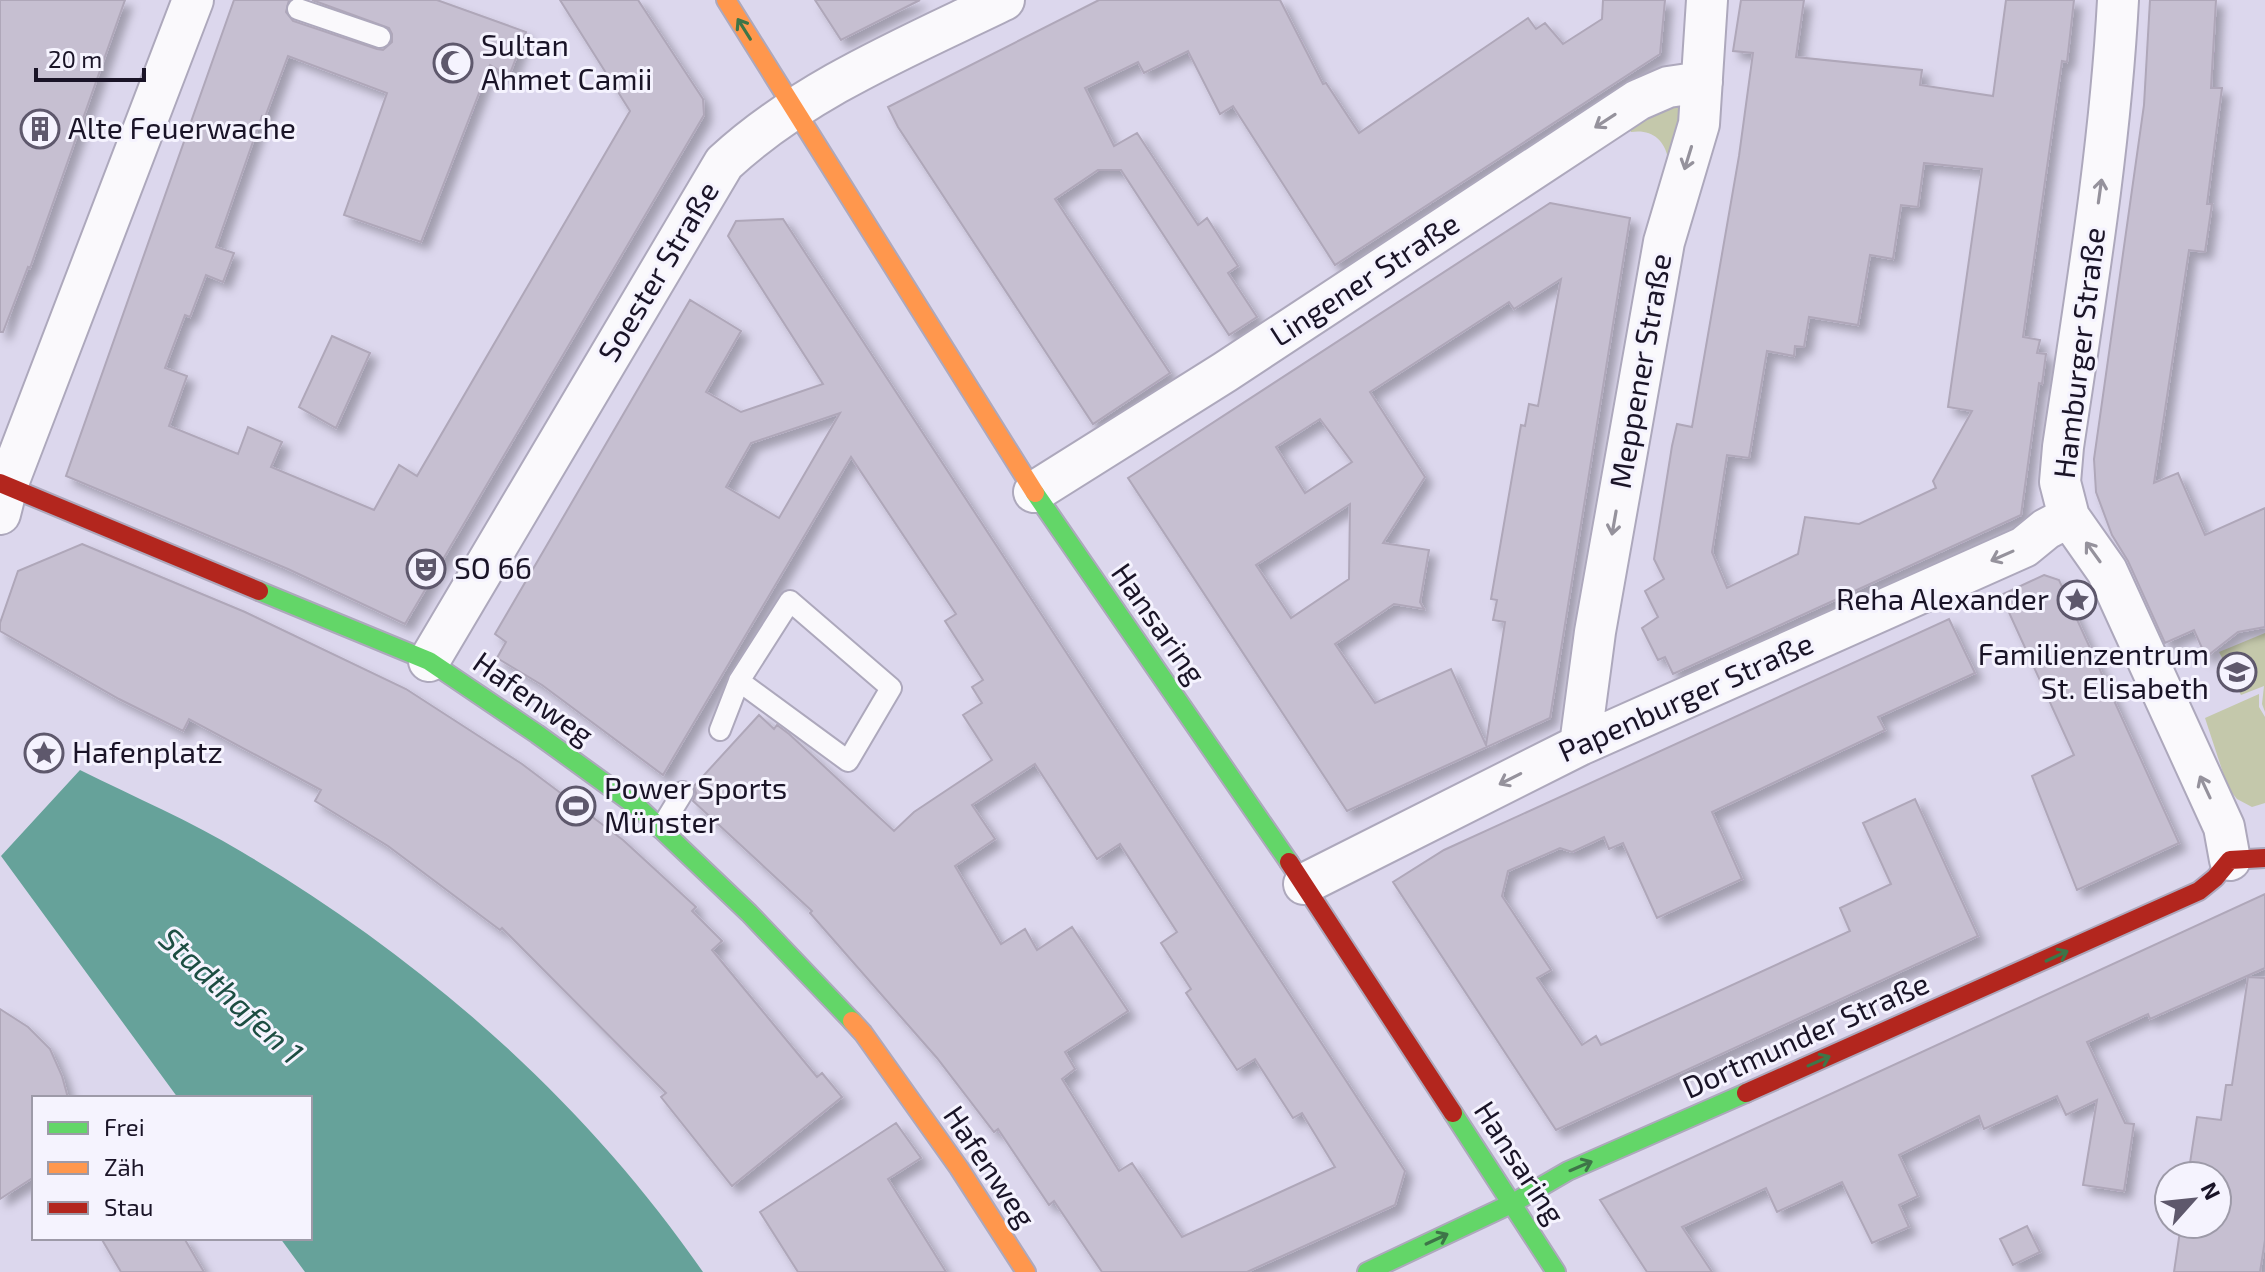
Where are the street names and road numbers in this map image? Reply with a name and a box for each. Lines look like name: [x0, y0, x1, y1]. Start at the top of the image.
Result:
street label: Soester Straße: [589, 174, 725, 368]
street label: Lingener Straße: [1263, 204, 1465, 353]
street label: Hamburger Straße: [2045, 225, 2111, 480]
street label: Meppener Straße: [1601, 250, 1677, 491]
street label: Hansaring: [1105, 555, 1214, 690]
street label: Papenburger Straße: [1552, 624, 1818, 769]
street label: Hafenweg: [467, 643, 601, 752]
street label: Dortmunder Straße: [1677, 964, 1934, 1105]
street label: Hansaring: [1468, 1094, 1574, 1230]
street label: Hafenweg: [937, 1098, 1044, 1234]

